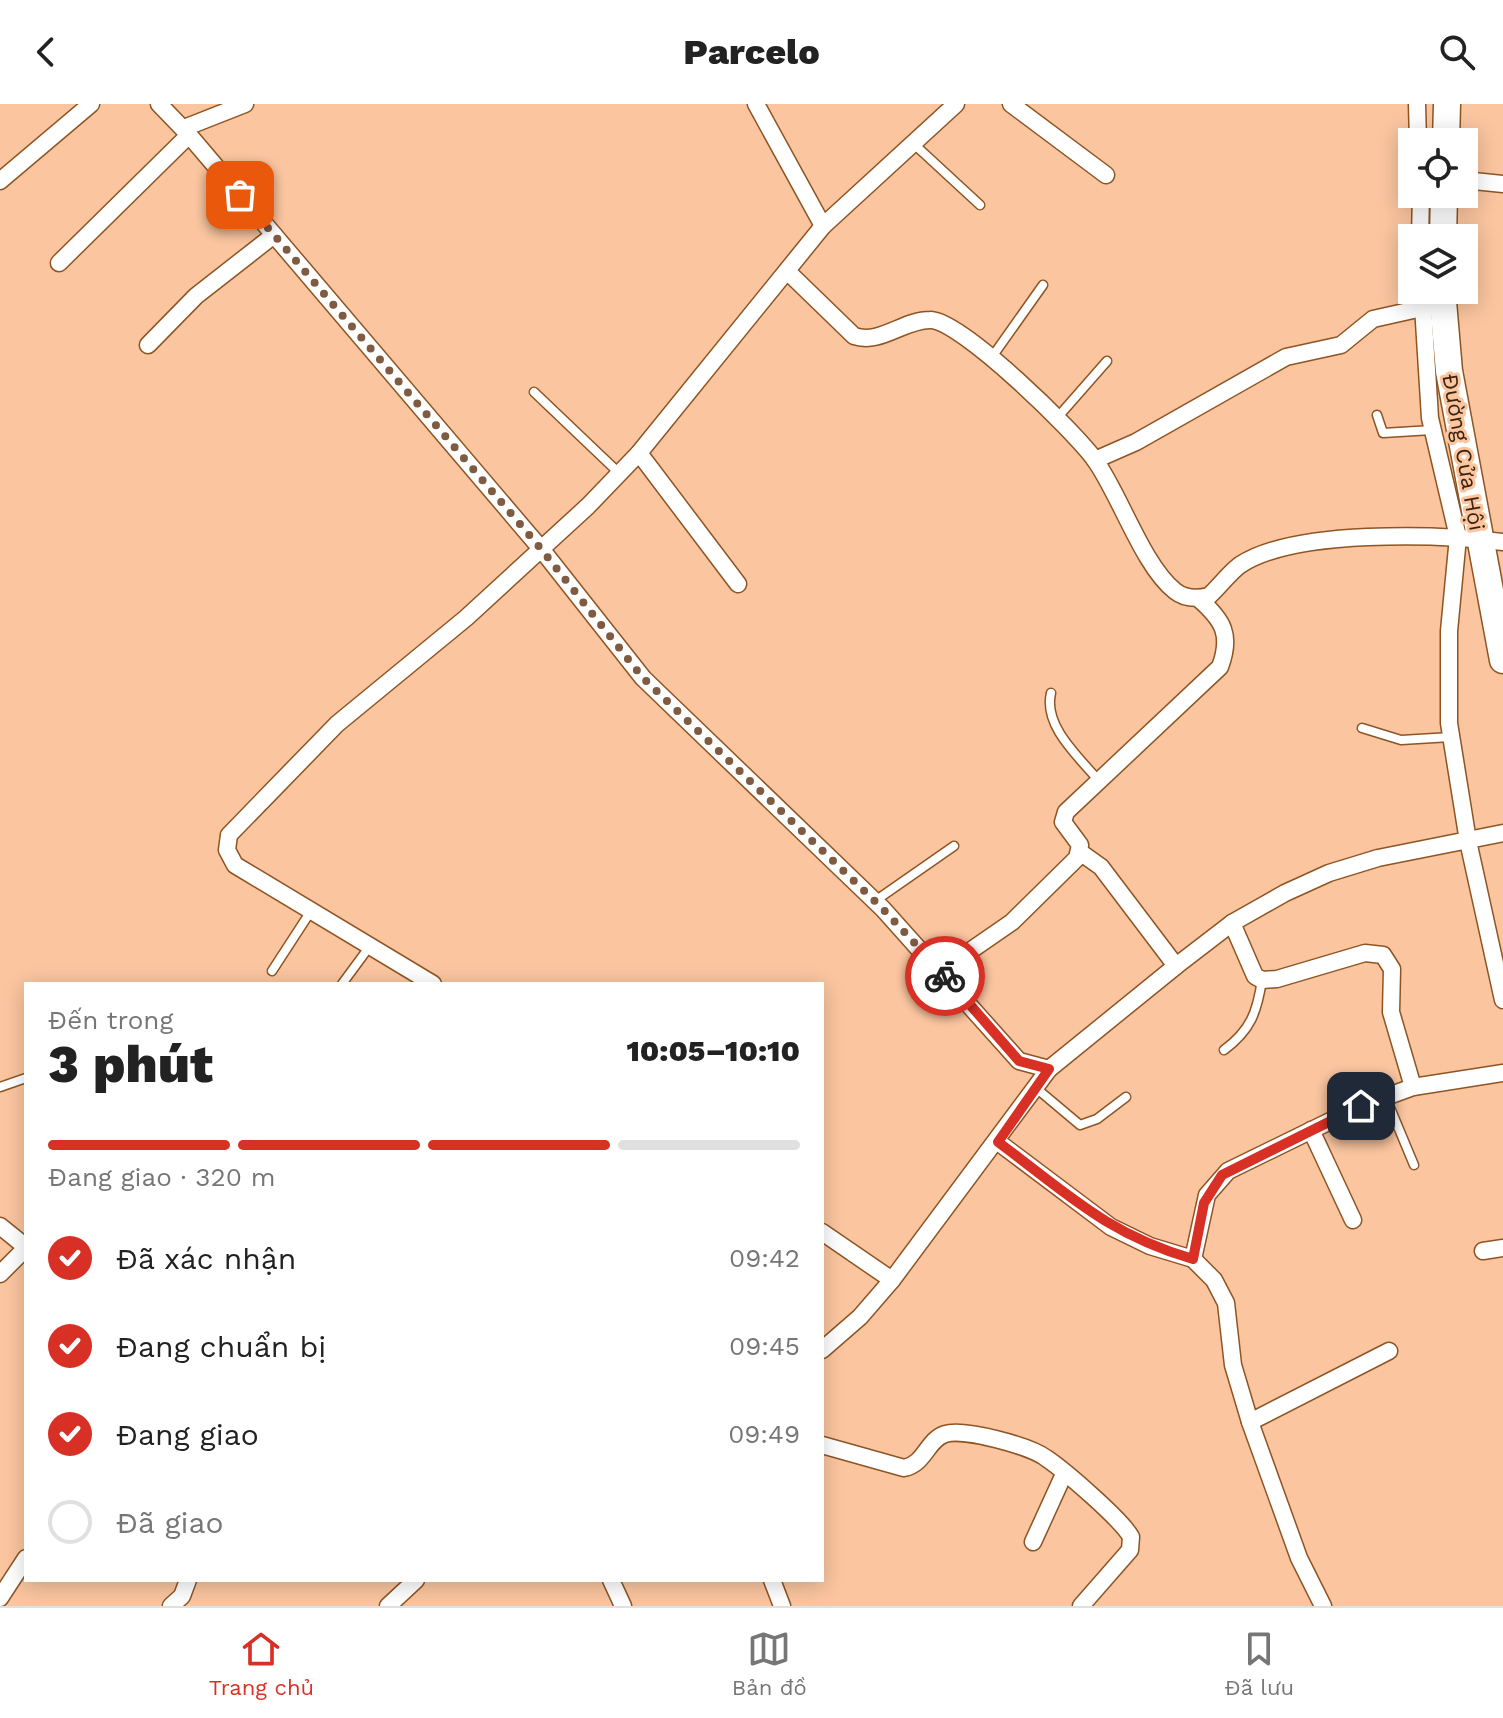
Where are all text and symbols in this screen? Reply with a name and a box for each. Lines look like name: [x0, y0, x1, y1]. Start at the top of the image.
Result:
icon: back: [24, 30, 68, 74]
icon: search: [1435, 30, 1479, 74]
text: Parcelo: [683, 31, 820, 73]
map controls: [1398, 128, 1478, 304]
button: locate: [1398, 128, 1478, 208]
pin: [206, 161, 274, 229]
icon: bag: [218, 173, 262, 217]
button: layers: [1398, 224, 1478, 304]
street label: Đường Cửa Hội: [1437, 372, 1490, 533]
courier: [905, 936, 985, 1016]
icon: bike: [923, 954, 967, 998]
text: Đến trong: [48, 1005, 173, 1035]
text: 10:05–10:10: [626, 1033, 800, 1068]
text: 3 phút: [48, 1034, 213, 1095]
pin: [1327, 1072, 1395, 1140]
icon: home: [1339, 1084, 1383, 1128]
text: Đang giao · 320 m: [48, 1162, 275, 1192]
icon: check: [48, 1236, 92, 1280]
text: Đã xác nhận: [116, 1241, 296, 1276]
text: 09:42: [729, 1243, 800, 1273]
icon: check: [48, 1324, 92, 1368]
text: Đang chuẩn bị: [116, 1329, 326, 1364]
text: 09:45: [729, 1331, 800, 1361]
icon: check: [48, 1412, 92, 1456]
text: Đang giao: [116, 1417, 259, 1452]
text: 09:49: [728, 1419, 800, 1449]
text: Đã giao: [116, 1505, 224, 1540]
tab: Trang chủ: [209, 1627, 314, 1700]
tab: Bản đồ: [732, 1627, 807, 1700]
tab: Đã lưu: [1225, 1627, 1294, 1700]

